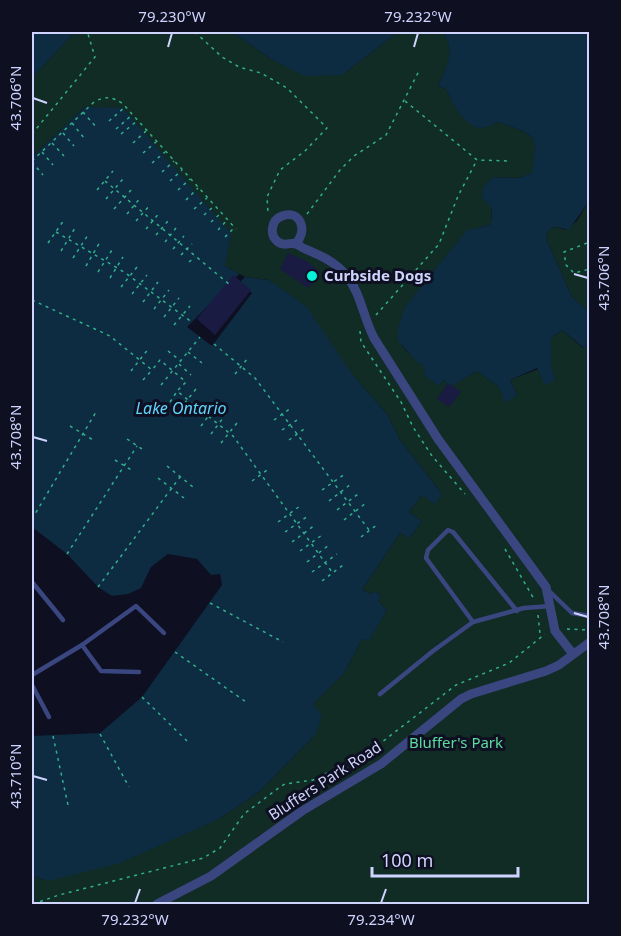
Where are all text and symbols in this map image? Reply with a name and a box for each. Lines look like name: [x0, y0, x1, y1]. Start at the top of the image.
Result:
text: 79.230°W: [138, 6, 206, 26]
text: 79.232°W: [384, 6, 452, 26]
text: 43.706°N: [5, 66, 25, 130]
text: 43.706°N: [593, 246, 613, 310]
place label: Curbside Dogs: [324, 265, 431, 285]
marker: Curbside Dogs: [305, 269, 319, 283]
water label: Lake Ontario: [135, 397, 227, 419]
text: 43.708°N: [5, 405, 25, 469]
text: 43.708°N: [593, 585, 613, 649]
park label: Bluffer's Park: [409, 732, 503, 752]
street label: Bluffers Park Road: [264, 736, 385, 824]
text: 43.710°N: [5, 744, 25, 808]
scale bar: [372, 840, 518, 878]
text: 100 m: [381, 848, 433, 872]
text: 79.232°W: [101, 909, 169, 929]
text: 79.234°W: [347, 909, 415, 929]

